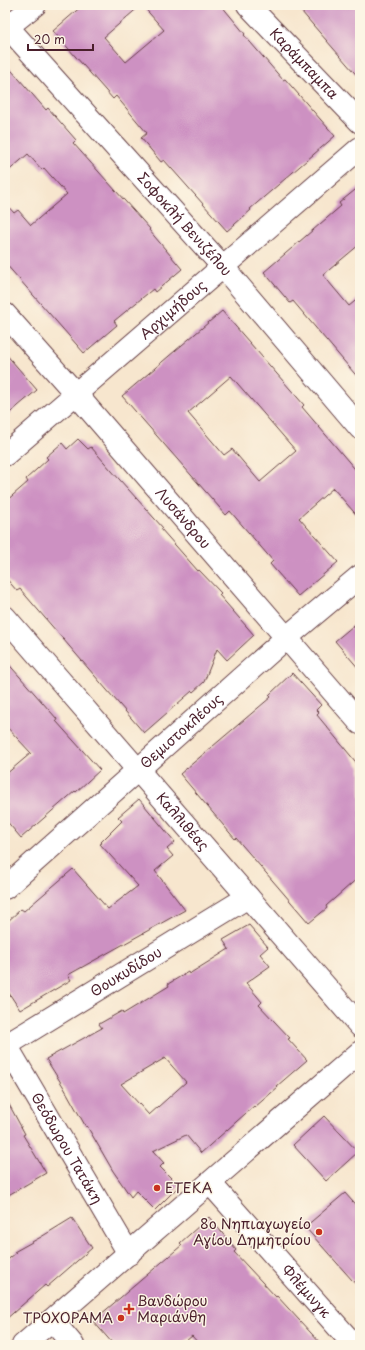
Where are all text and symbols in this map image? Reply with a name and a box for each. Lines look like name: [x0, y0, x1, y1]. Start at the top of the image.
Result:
street label: Καράμπαμπα: [265, 23, 344, 104]
scale bar: [28, 26, 93, 52]
text: 20 m: [34, 30, 65, 48]
street label: Σοφοκλή Βενιζέλου: [133, 167, 237, 280]
street label: Αρχιμήδους: [135, 275, 210, 344]
street label: Λυσάνδρου: [151, 483, 216, 553]
street label: Θεμιστοκλέους: [135, 688, 227, 773]
street label: Καλλιθέας: [152, 788, 214, 855]
street label: Θουκυδίδου: [86, 941, 166, 1001]
street label: Θεόδωρου Τατάκη: [26, 1088, 108, 1207]
place label: ΕΤΕΚΑ: [165, 1177, 213, 1198]
marker: ΕΤΕΚΑ: [152, 1183, 162, 1193]
place label: 8ο Νηπιαγωγείο Αγίου Δημητρίου: [193, 1213, 311, 1250]
marker: 8ο Νηπιαγωγείο Αγίου Δημητρίου: [314, 1227, 324, 1237]
street label: Φλέμινγκ: [277, 1260, 336, 1323]
place label: Βανδώρου Μαριάνθη: [137, 1290, 208, 1327]
marker: Βανδώρου Μαριάνθη: [124, 1304, 134, 1314]
place label: ΤΡΟΧΟΡΑΜΑ: [23, 1307, 113, 1328]
marker: ΤΡΟΧΟΡΑΜΑ: [116, 1313, 126, 1323]

